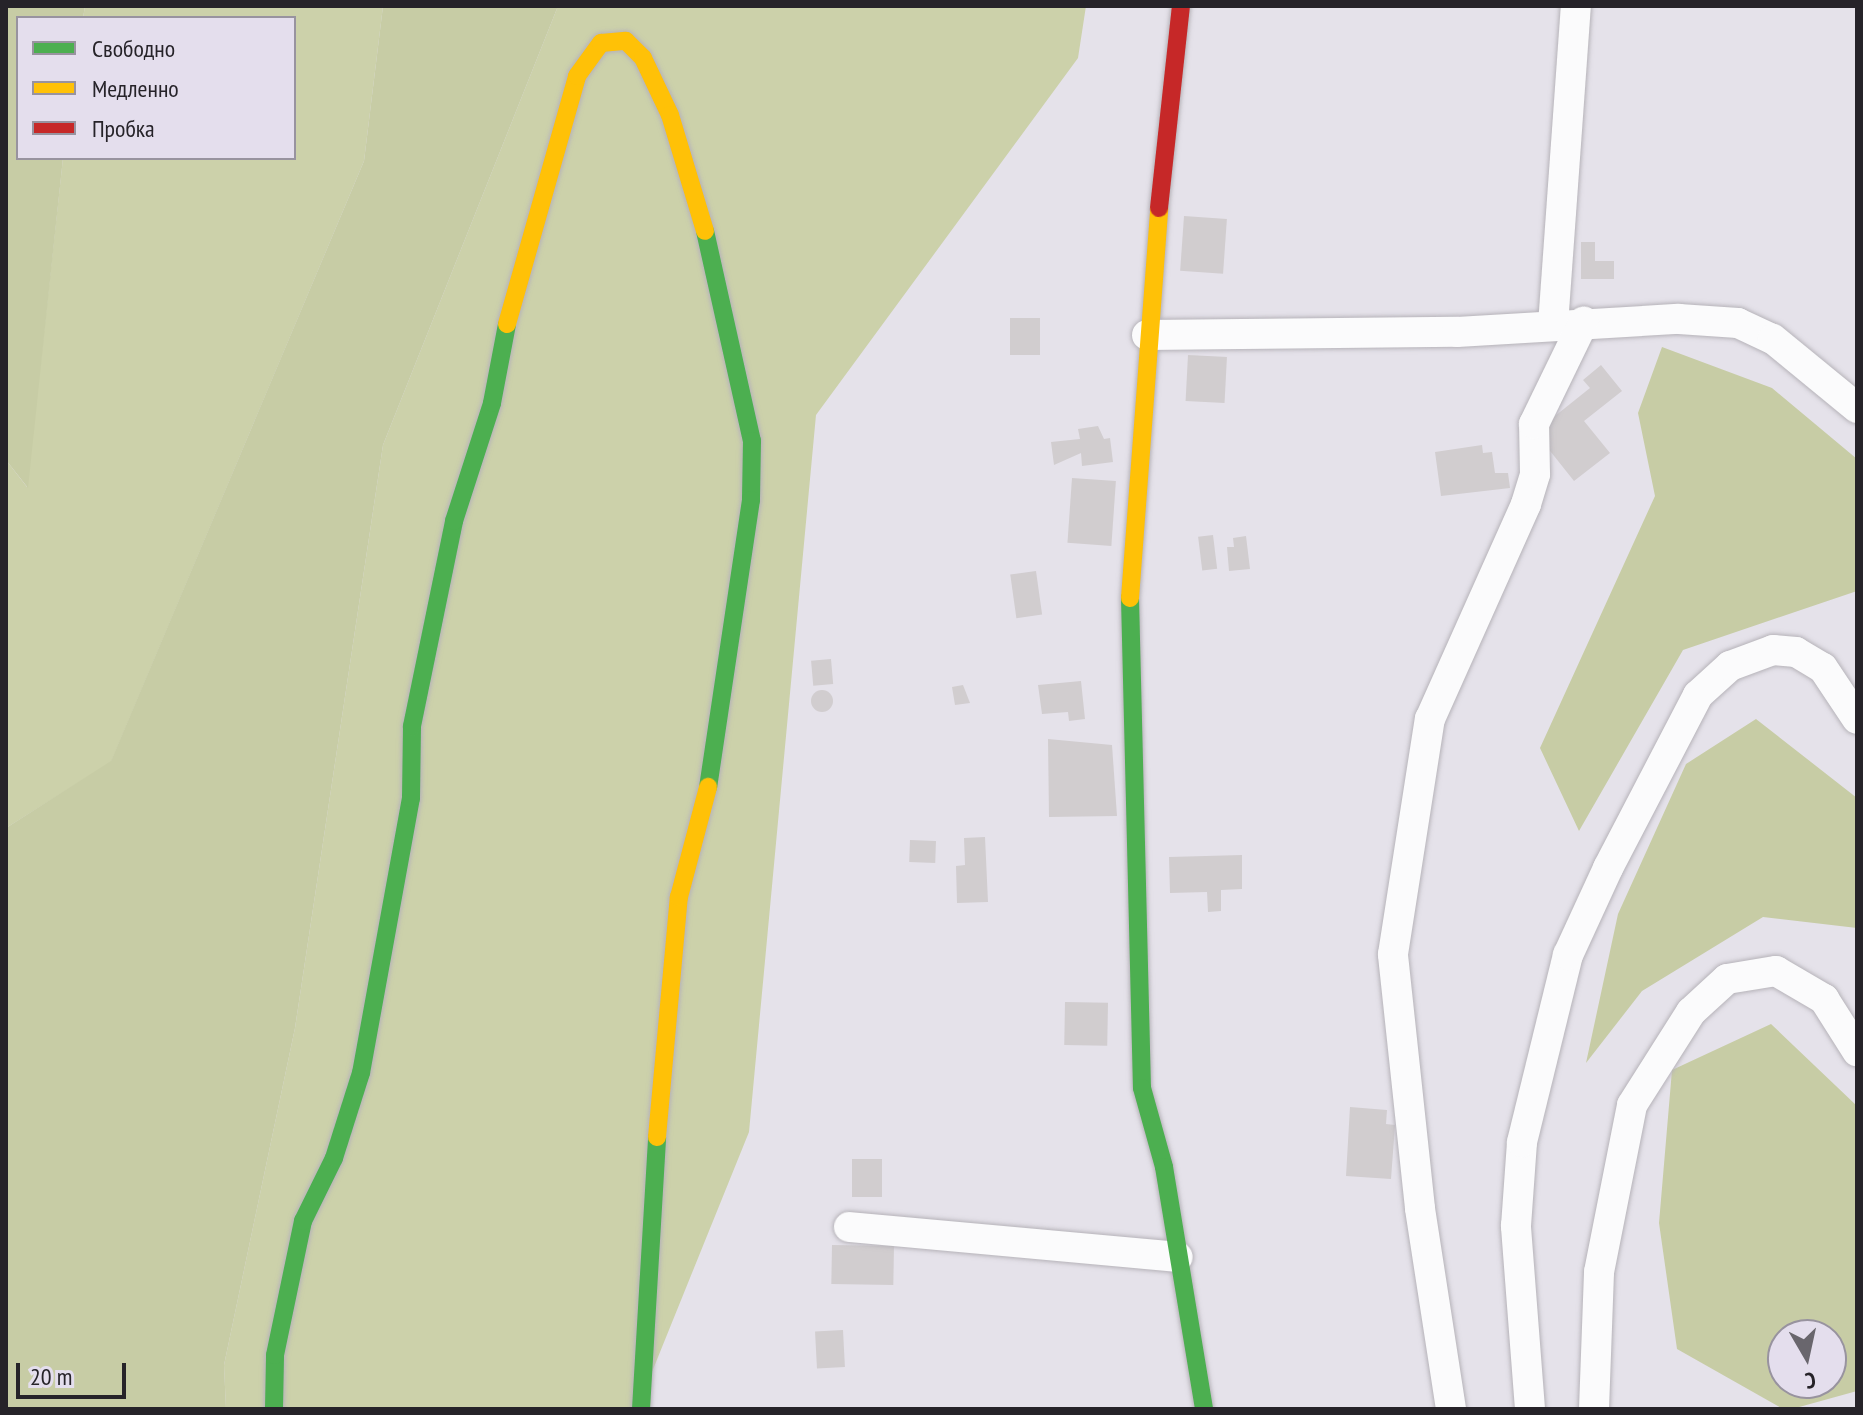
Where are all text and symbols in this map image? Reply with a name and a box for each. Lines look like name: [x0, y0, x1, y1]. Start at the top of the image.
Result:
legend: [16, 16, 296, 160]
text: Свободно: [92, 33, 175, 64]
text: Медленно: [92, 73, 179, 104]
text: Пробка: [92, 113, 155, 144]
north arrow: [1767, 1319, 1847, 1399]
scale bar: [20, 1347, 130, 1397]
text: 20 m: [30, 1361, 72, 1392]
text: С: [1803, 1366, 1818, 1395]

